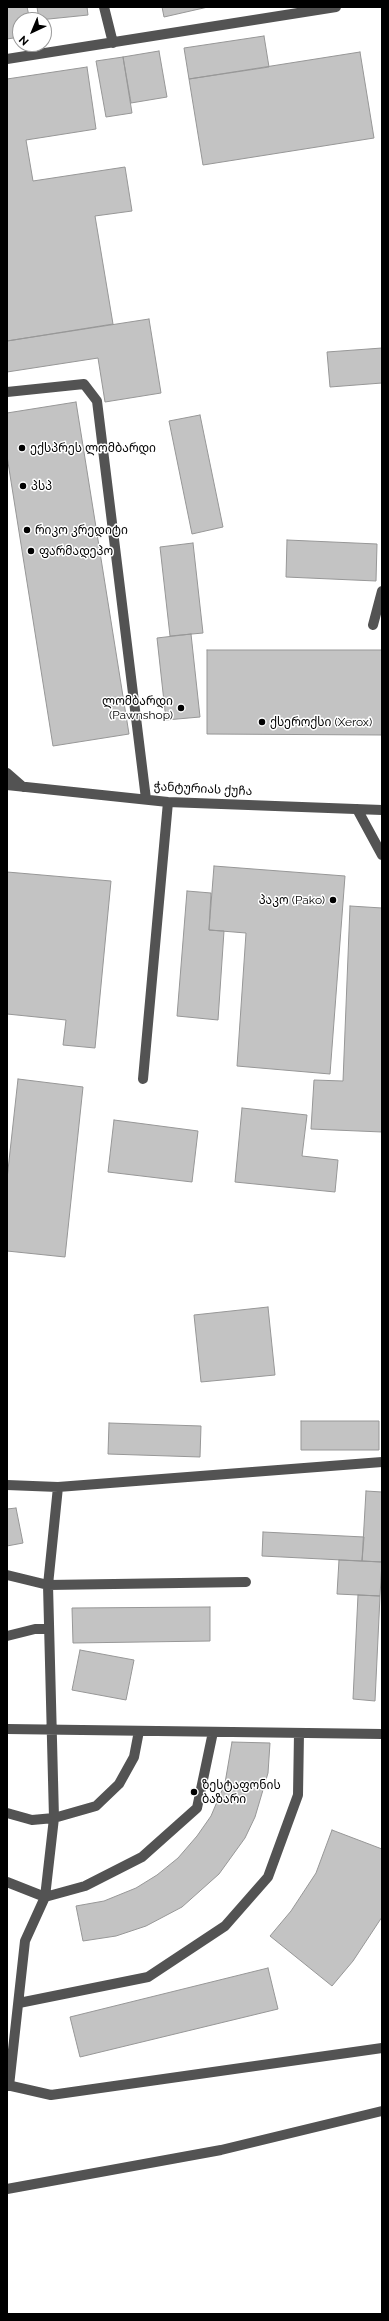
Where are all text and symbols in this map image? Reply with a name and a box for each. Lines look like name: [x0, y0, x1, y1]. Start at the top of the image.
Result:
north arrow: [12, 12, 52, 52]
text: N: [16, 33, 32, 48]
place label: ექსპრეს ლომბარდი: [30, 441, 156, 455]
marker: ექსპრეს ლომბარდი: [17, 443, 27, 453]
place label: პსპ: [31, 479, 52, 493]
marker: პსპ: [18, 481, 28, 491]
place label: რიკო კრედიტი: [35, 523, 128, 537]
marker: რიკო კრედიტი: [22, 525, 32, 535]
place label: ფარმადეპო: [39, 544, 113, 558]
marker: ფარმადეპო: [26, 546, 36, 556]
place label: ლომბარდი (Pawnshop): [102, 694, 173, 722]
marker: ლომბარდი (Pawnshop): [176, 703, 186, 713]
place label: ქსეროქსი (Xerox): [270, 715, 372, 729]
marker: ქსეროქსი (Xerox): [257, 717, 267, 727]
street label: ჭანტურიას ქუჩა: [153, 779, 253, 799]
place label: პაკო (Pako): [259, 893, 325, 907]
marker: პაკო (Pako): [328, 895, 338, 905]
place label: ზესტაფონის ბაზარი: [202, 1778, 281, 1806]
marker: ზესტაფონის ბაზარი: [189, 1787, 199, 1797]

